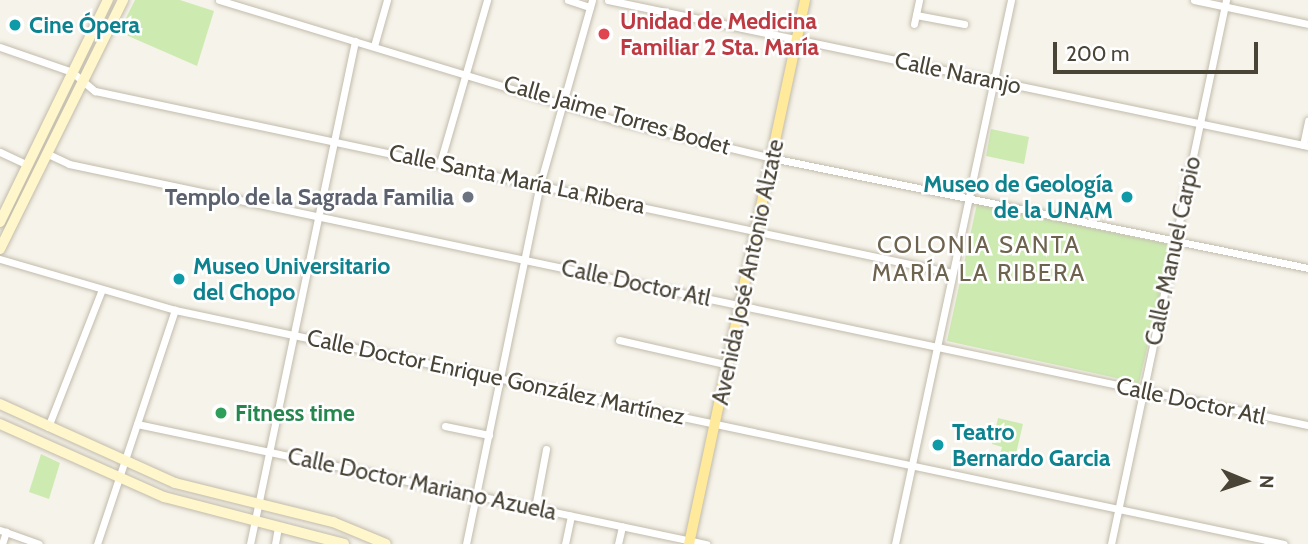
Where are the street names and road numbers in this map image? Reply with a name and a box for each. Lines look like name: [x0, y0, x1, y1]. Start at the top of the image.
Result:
street label: Calle Naranjo: [892, 46, 1024, 100]
street label: Calle Jaime Torres Bodet: [501, 69, 733, 161]
street label: Avenida José Antonio Alzate: [706, 137, 790, 407]
street label: Calle Santa María La Ribera: [387, 138, 647, 220]
street label: Calle Manuel Carpio: [1139, 154, 1207, 348]
street label: Calle Doctor Atl: [559, 254, 713, 312]
street label: Calle Doctor Enrique González Martínez: [305, 323, 687, 431]
street label: Calle Doctor Atl: [1114, 372, 1268, 430]
street label: Calle Doctor Mariano Azuela: [285, 442, 559, 526]

